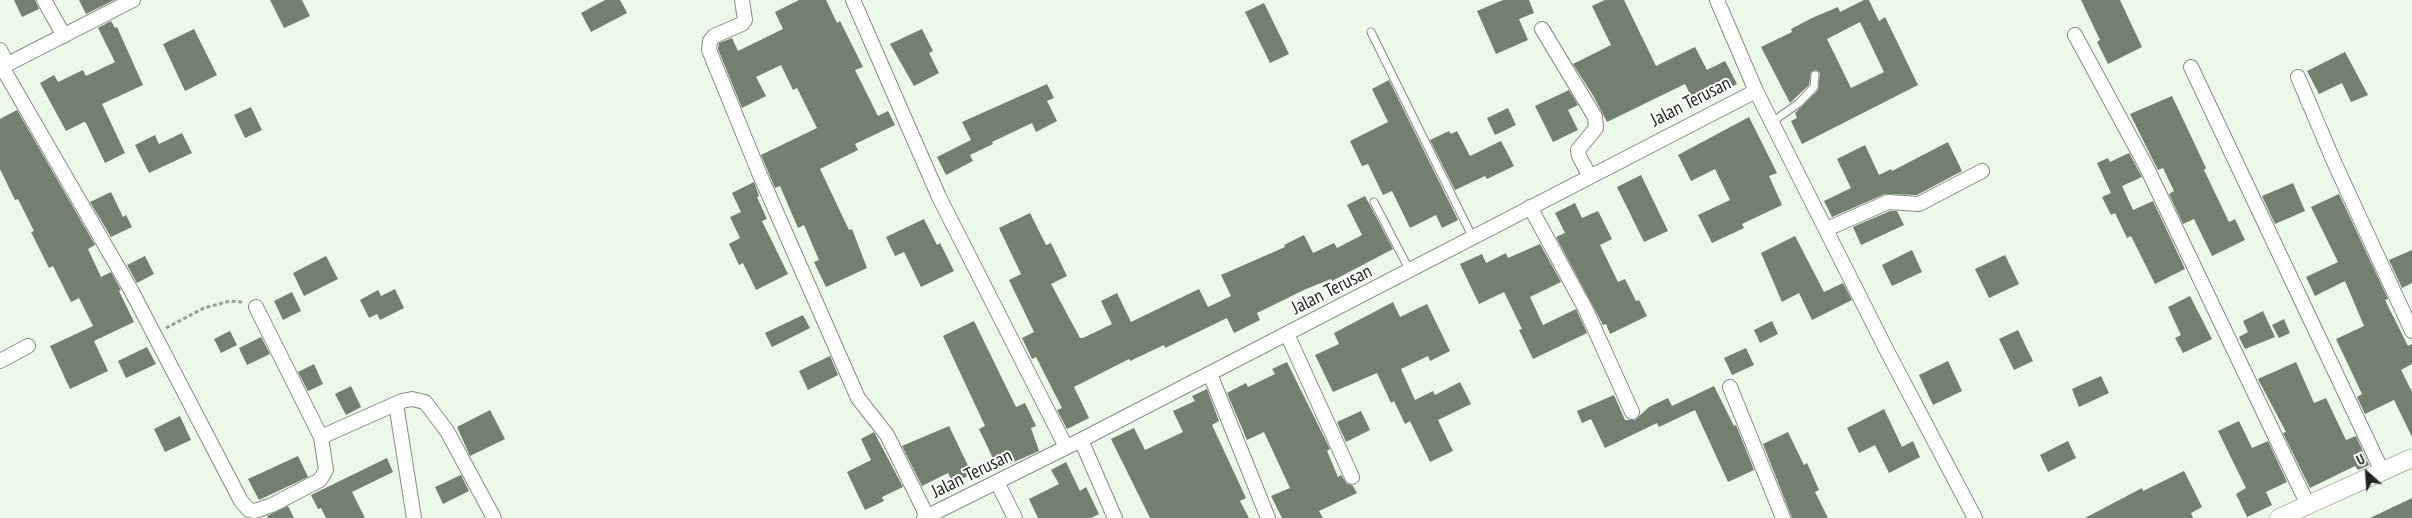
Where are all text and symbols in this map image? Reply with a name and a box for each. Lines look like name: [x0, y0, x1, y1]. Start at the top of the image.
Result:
street label: Jalan Terusan: [1647, 72, 1735, 132]
street label: Jalan Terusan: [1288, 260, 1376, 320]
street label: Jalan Terusan: [928, 445, 1016, 503]
north arrow: [2342, 448, 2392, 498]
text: U: [2353, 450, 2368, 469]

